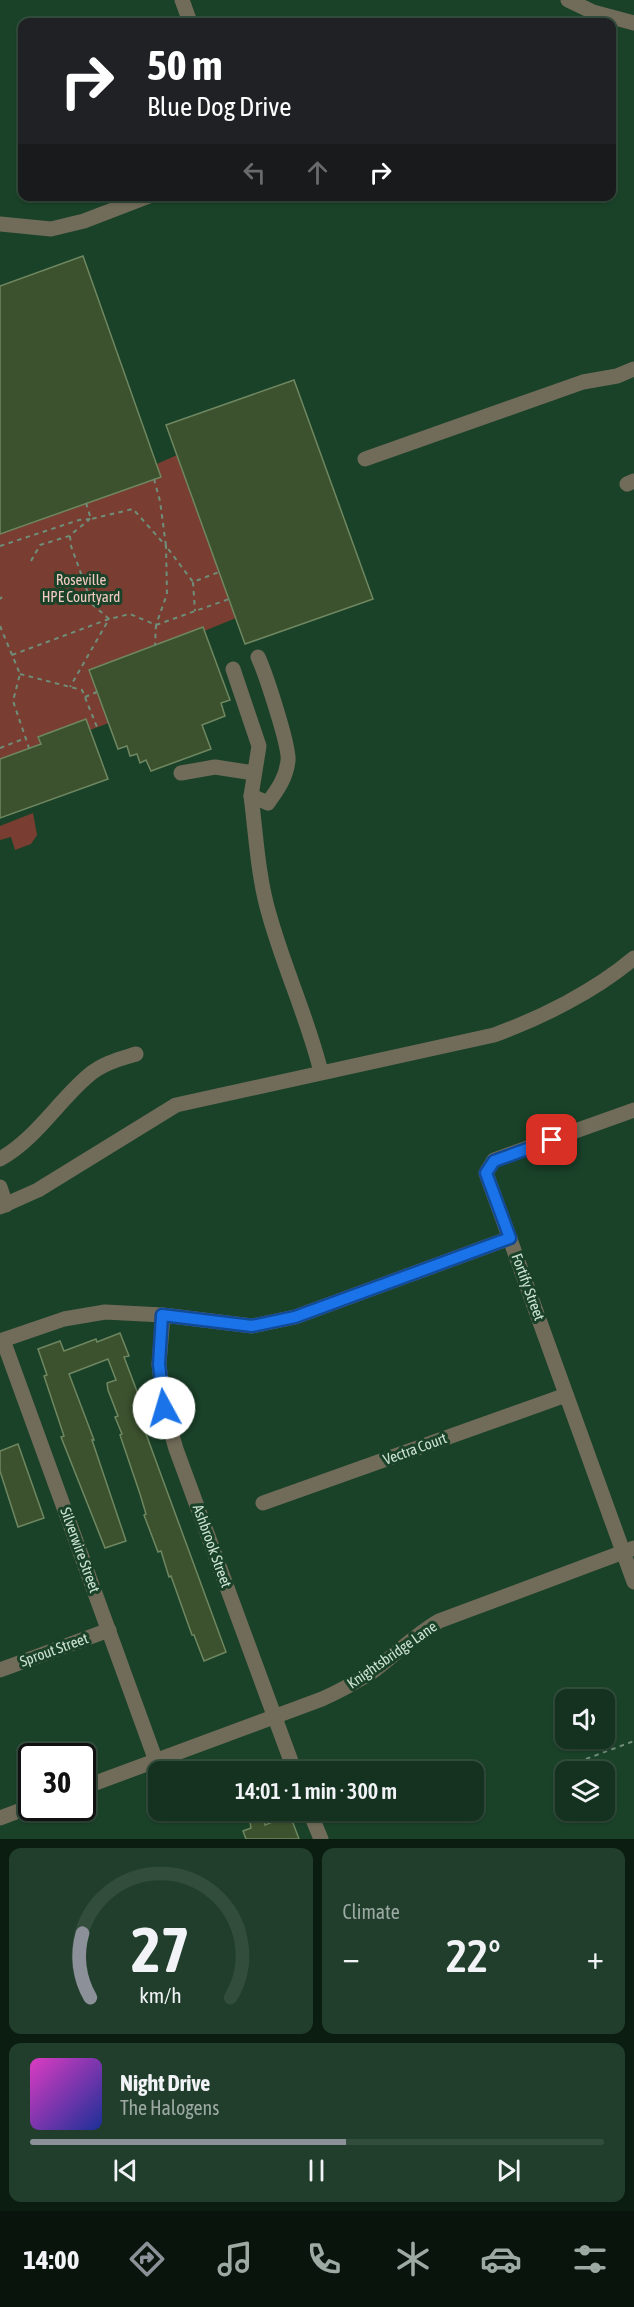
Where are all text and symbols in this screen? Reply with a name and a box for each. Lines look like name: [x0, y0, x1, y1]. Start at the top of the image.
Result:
text: 50 m: [147, 41, 222, 89]
icon: right: [48, 42, 126, 120]
text: Blue Dog Drive: [147, 91, 291, 122]
icon: left: [238, 156, 271, 189]
icon: ahead: [301, 156, 334, 189]
icon: right: [364, 156, 397, 189]
park label: Roseville HPE Courtyard: [42, 571, 120, 605]
pin: [526, 1114, 577, 1165]
icon: arrive: [535, 1123, 568, 1156]
street label: Fortify Street: [508, 1251, 548, 1323]
position arrow: [132, 1376, 196, 1440]
street label: Vectra Court: [381, 1429, 449, 1468]
street label: Ashbrook Street: [190, 1502, 235, 1590]
street label: Silverwire Street: [57, 1505, 104, 1595]
street label: Knightsbridge Lane: [344, 1617, 440, 1692]
street label: Sprout Street: [17, 1629, 90, 1670]
map controls: [555, 1689, 615, 1821]
button: sound: [555, 1689, 615, 1749]
speed limit sign: 30: [18, 1743, 96, 1821]
button: layers: [555, 1761, 615, 1821]
text: 14:01 · 1 min · 300 m: [235, 1778, 397, 1804]
text: Climate: [343, 1900, 400, 1923]
text: 27: [131, 1914, 190, 1985]
text: 22°: [446, 1930, 501, 1982]
text: −: [343, 1938, 360, 1976]
text: +: [587, 1938, 604, 1976]
text: km/h: [139, 1983, 182, 2008]
text: Night Drive: [120, 2070, 210, 2096]
text: The Halogens: [120, 2096, 219, 2119]
icon: previous: [109, 2154, 142, 2187]
icon: pause: [300, 2154, 333, 2187]
icon: next: [492, 2154, 525, 2187]
icon: directions: [126, 2238, 168, 2280]
icon: music: [214, 2238, 256, 2280]
icon: phone: [303, 2238, 345, 2280]
icon: climate: [392, 2238, 434, 2280]
icon: car: [480, 2238, 522, 2280]
icon: filters: [569, 2238, 611, 2280]
text: 14:00: [23, 2244, 79, 2275]

